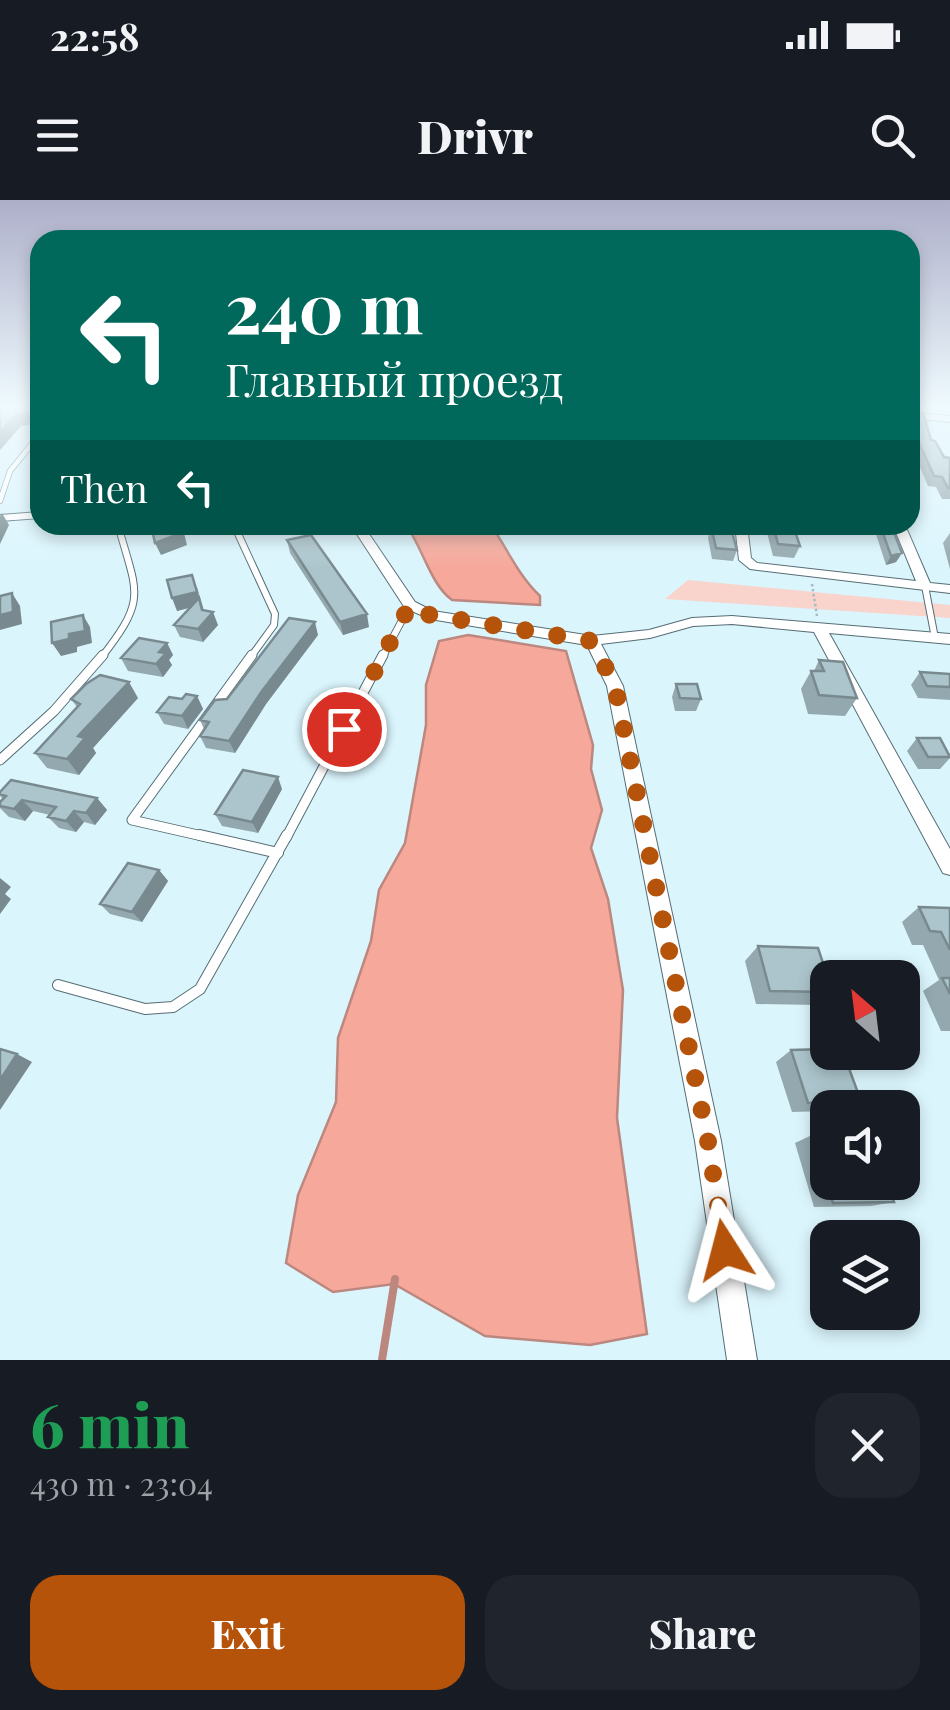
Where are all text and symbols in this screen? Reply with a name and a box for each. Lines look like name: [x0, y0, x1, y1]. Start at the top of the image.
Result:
text: 22:58: [50, 10, 140, 61]
text: Drivr: [417, 105, 533, 165]
icon: menu: [30, 108, 85, 163]
icon: search: [865, 108, 920, 163]
text: 240 m: [225, 258, 423, 352]
icon: left: [60, 270, 190, 400]
text: Главный проезд: [225, 348, 563, 408]
icon: left: [168, 460, 223, 515]
text: Then: [60, 462, 148, 513]
pin: [302, 687, 387, 772]
icon: arrive: [317, 702, 372, 757]
north arrow: [810, 960, 920, 1070]
map controls: [810, 960, 920, 1330]
button: sound: [810, 1090, 920, 1200]
position arrow: [673, 1198, 777, 1302]
button: layers: [810, 1220, 920, 1330]
text: 6 min: [30, 1383, 189, 1463]
button: close: [815, 1393, 920, 1498]
text: 430 m · 23:04: [30, 1461, 213, 1504]
button: Exit: [30, 1575, 465, 1690]
button: Share: [485, 1575, 920, 1690]

